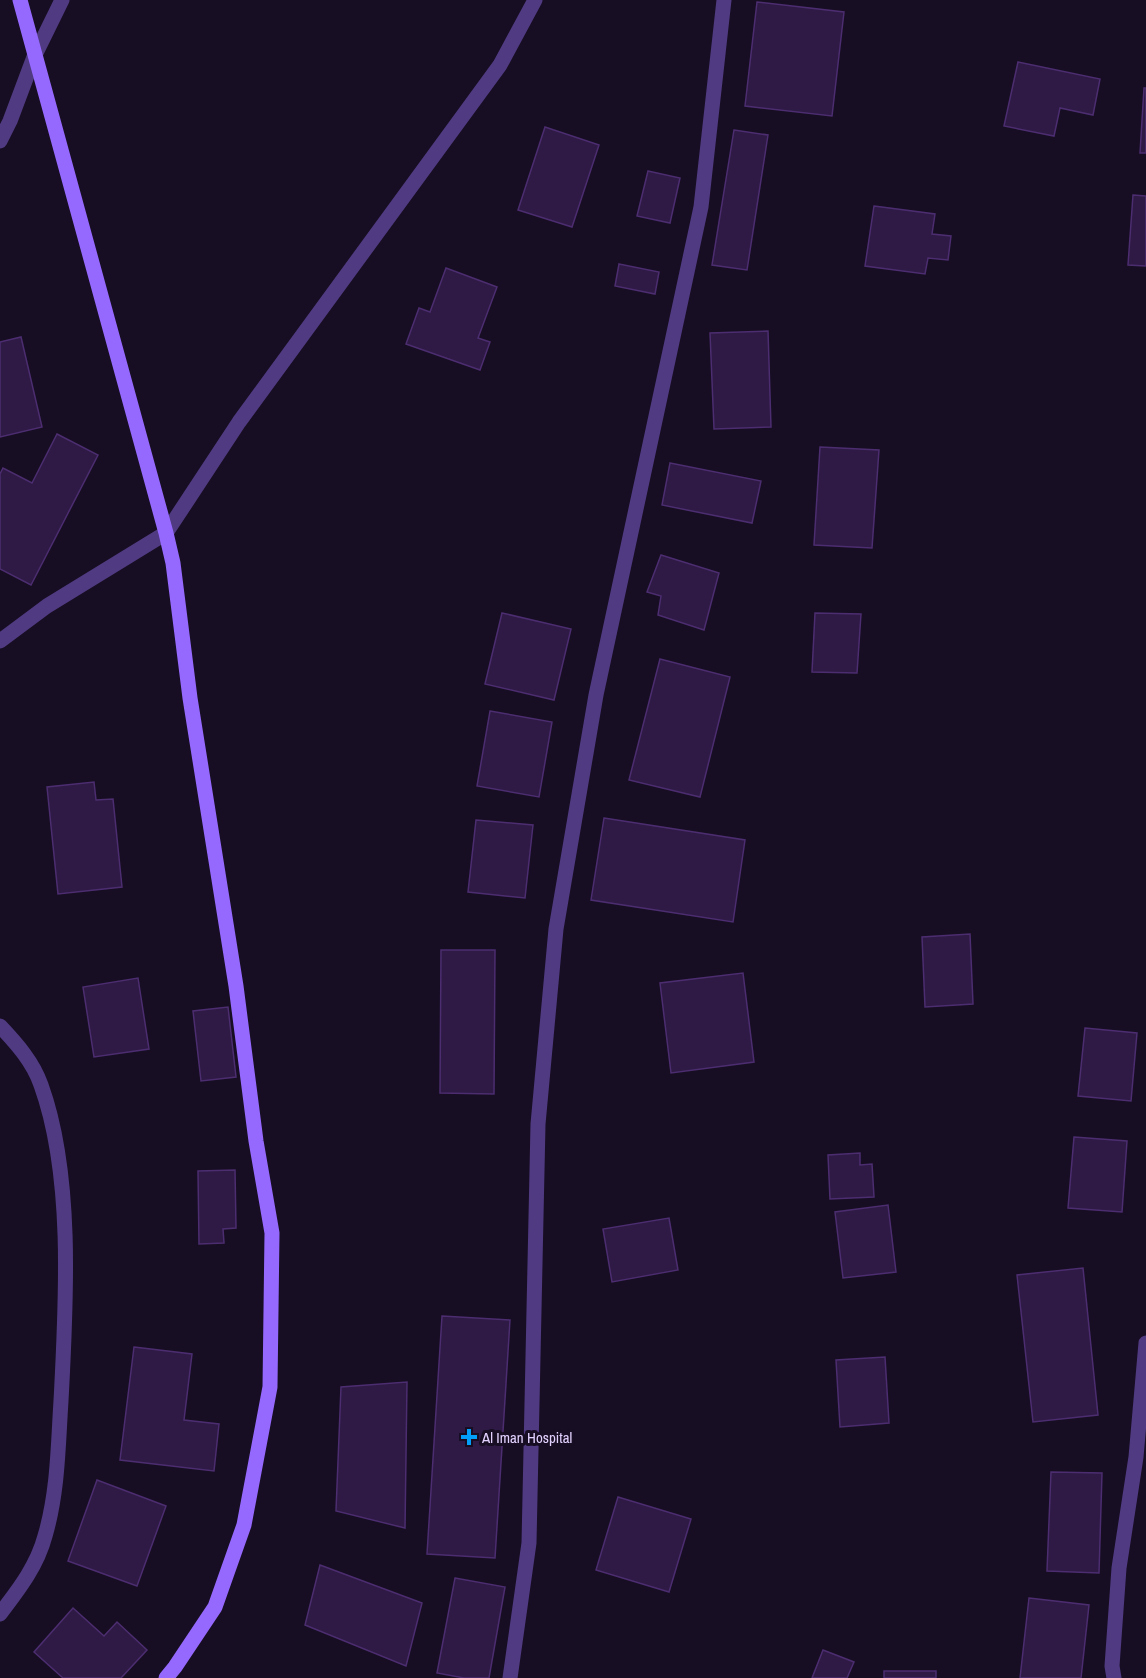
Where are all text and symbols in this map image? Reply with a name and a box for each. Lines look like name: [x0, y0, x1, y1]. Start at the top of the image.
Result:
place label: Al Iman Hospital: [481, 1427, 572, 1448]
marker: Al Iman Hospital: [460, 1428, 478, 1446]

